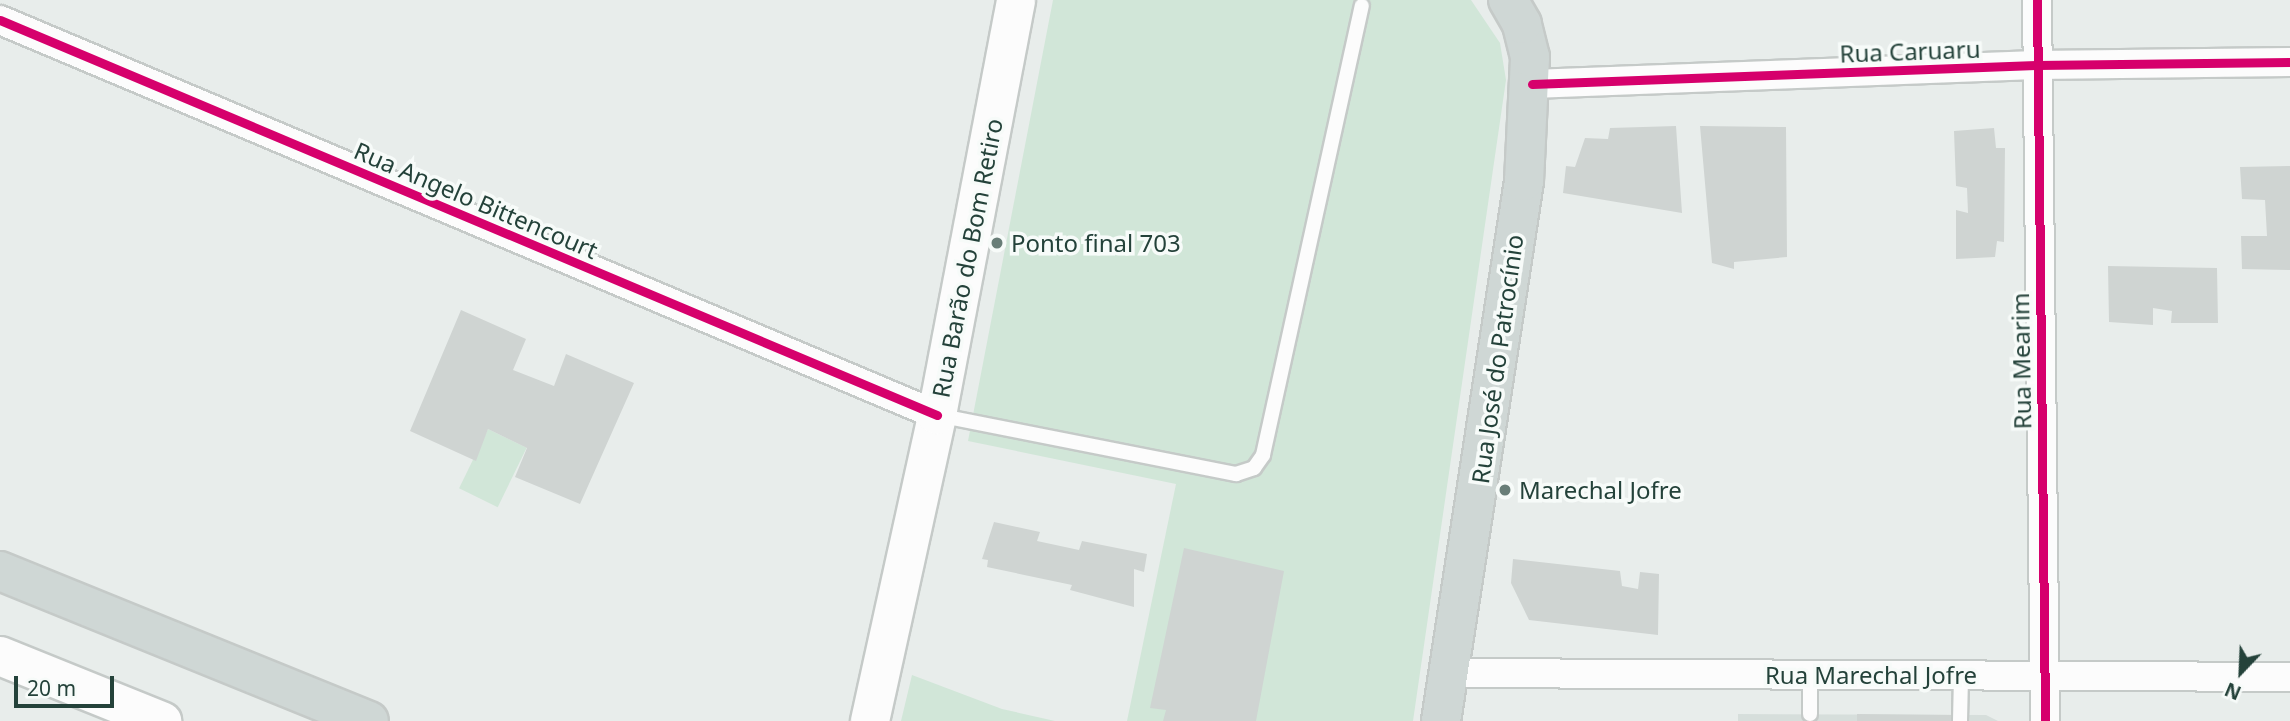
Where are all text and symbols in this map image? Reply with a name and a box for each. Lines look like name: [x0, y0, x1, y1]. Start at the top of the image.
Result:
street label: Rua Caruaru: [1839, 34, 1981, 68]
street label: Rua Barão do Bom Retiro: [926, 116, 1008, 400]
street label: Rua Angelo Bittencourt: [350, 136, 602, 264]
place label: Ponto final 703: [1011, 229, 1181, 257]
street label: Rua José do Patrocínio: [1465, 233, 1529, 485]
marker: Ponto final 703: [989, 235, 1005, 251]
street label: Rua Mearim: [2005, 292, 2037, 430]
place label: Marechal Jofre: [1519, 476, 1682, 504]
marker: Marechal Jofre: [1497, 482, 1513, 498]
north arrow: [2206, 637, 2276, 707]
street label: Rua Marechal Jofre: [1765, 661, 1977, 689]
scale bar: [18, 662, 117, 706]
text: 20 m: [27, 674, 76, 702]
text: N: [2221, 676, 2245, 706]

